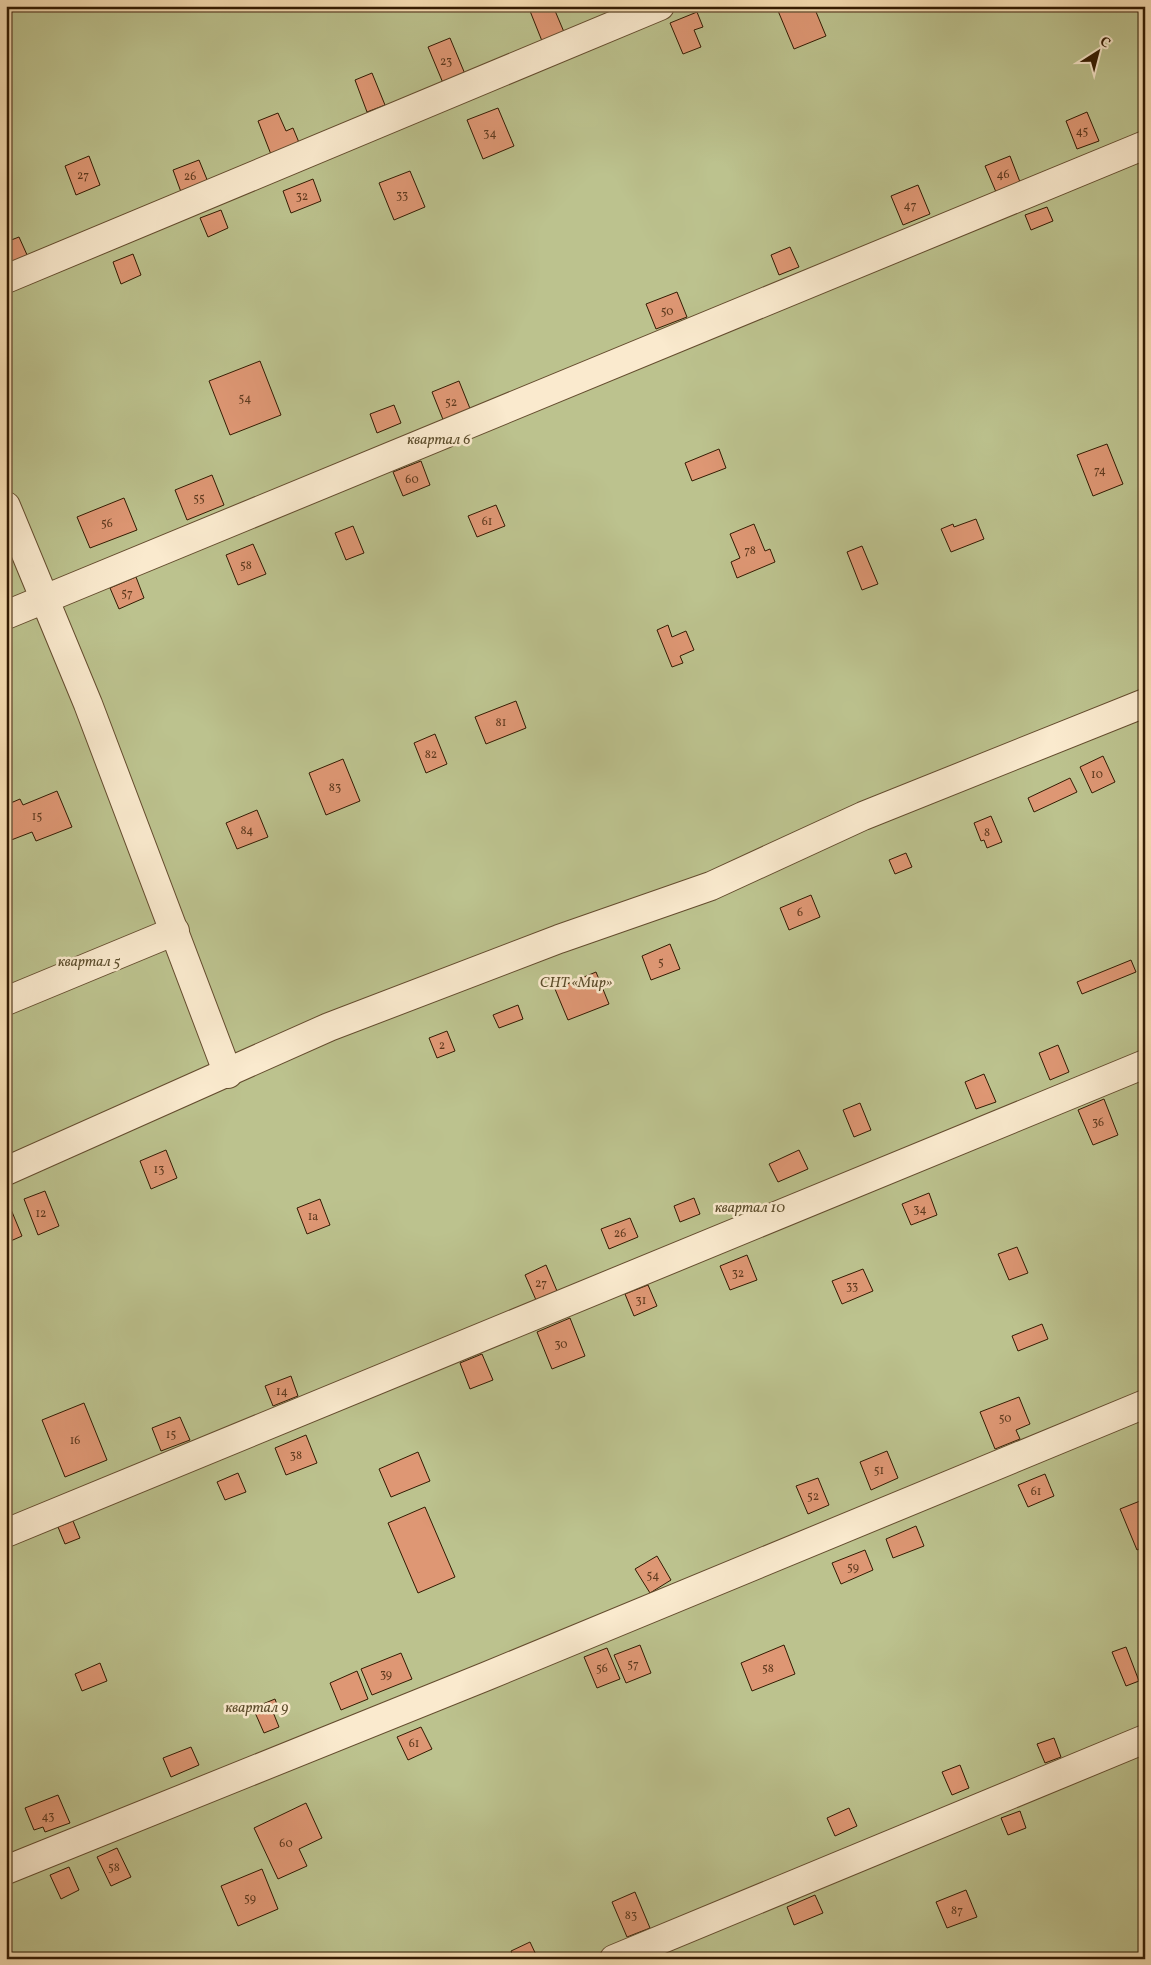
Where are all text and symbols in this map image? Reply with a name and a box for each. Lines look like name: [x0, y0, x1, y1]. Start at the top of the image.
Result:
north arrow: [1074, 28, 1124, 78]
text: С: [1096, 32, 1114, 53]
house number: 23: [440, 54, 452, 70]
house number: 45: [1076, 124, 1089, 140]
house number: 34: [483, 126, 497, 142]
house number: 46: [996, 167, 1010, 183]
house number: 27: [77, 168, 89, 184]
house number: 26: [184, 169, 196, 185]
house number: 33: [396, 188, 408, 204]
house number: 32: [296, 189, 308, 205]
house number: 47: [904, 198, 917, 214]
house number: 50: [661, 304, 673, 320]
house number: 54: [239, 391, 251, 407]
house number: 52: [445, 395, 457, 411]
park label: квартал 6: [407, 430, 471, 451]
house number: 74: [1094, 463, 1106, 479]
house number: 60: [405, 472, 419, 488]
house number: 55: [193, 491, 205, 507]
house number: 61: [482, 514, 492, 530]
house number: 56: [101, 516, 113, 532]
house number: 78: [744, 543, 756, 559]
house number: 58: [240, 558, 252, 574]
house number: 57: [121, 586, 133, 602]
house number: 81: [496, 715, 506, 731]
house number: 82: [425, 747, 437, 763]
house number: 10: [1091, 767, 1103, 783]
house number: 83: [329, 780, 341, 796]
house number: 15: [32, 809, 42, 825]
house number: 84: [241, 823, 253, 839]
house number: 8: [984, 825, 990, 841]
house number: 6: [797, 905, 803, 921]
park label: квартал 5: [58, 952, 120, 973]
house number: 5: [658, 955, 664, 971]
park label: СНТ «Мир»: [540, 973, 613, 994]
house number: 2: [439, 1038, 445, 1054]
house number: 36: [1092, 1115, 1104, 1131]
house number: 13: [154, 1162, 164, 1178]
park label: квартал 10: [715, 1198, 785, 1219]
house number: 34: [913, 1202, 927, 1218]
house number: 12: [35, 1206, 47, 1222]
house number: 1а: [308, 1209, 318, 1225]
house number: 26: [614, 1226, 626, 1242]
house number: 32: [732, 1266, 744, 1282]
house number: 27: [535, 1276, 547, 1292]
house number: 33: [846, 1279, 858, 1295]
house number: 31: [636, 1293, 646, 1309]
house number: 30: [554, 1337, 568, 1353]
house number: 14: [276, 1384, 288, 1400]
house number: 50: [999, 1411, 1011, 1427]
house number: 15: [166, 1427, 176, 1443]
house number: 16: [70, 1433, 80, 1449]
house number: 38: [290, 1448, 302, 1464]
house number: 51: [874, 1463, 884, 1479]
house number: 61: [1031, 1484, 1041, 1500]
house number: 52: [807, 1489, 819, 1505]
house number: 59: [847, 1560, 859, 1576]
house number: 54: [647, 1568, 659, 1584]
house number: 57: [627, 1657, 639, 1673]
house number: 56: [596, 1661, 608, 1677]
house number: 58: [762, 1661, 774, 1677]
house number: 39: [380, 1667, 392, 1683]
park label: квартал 9: [225, 1698, 289, 1719]
house number: 61: [409, 1736, 419, 1752]
house number: 43: [42, 1809, 54, 1825]
house number: 60: [279, 1836, 293, 1852]
house number: 58: [108, 1860, 120, 1876]
house number: 59: [244, 1891, 256, 1907]
house number: 87: [951, 1903, 963, 1919]
house number: 83: [625, 1908, 637, 1924]

